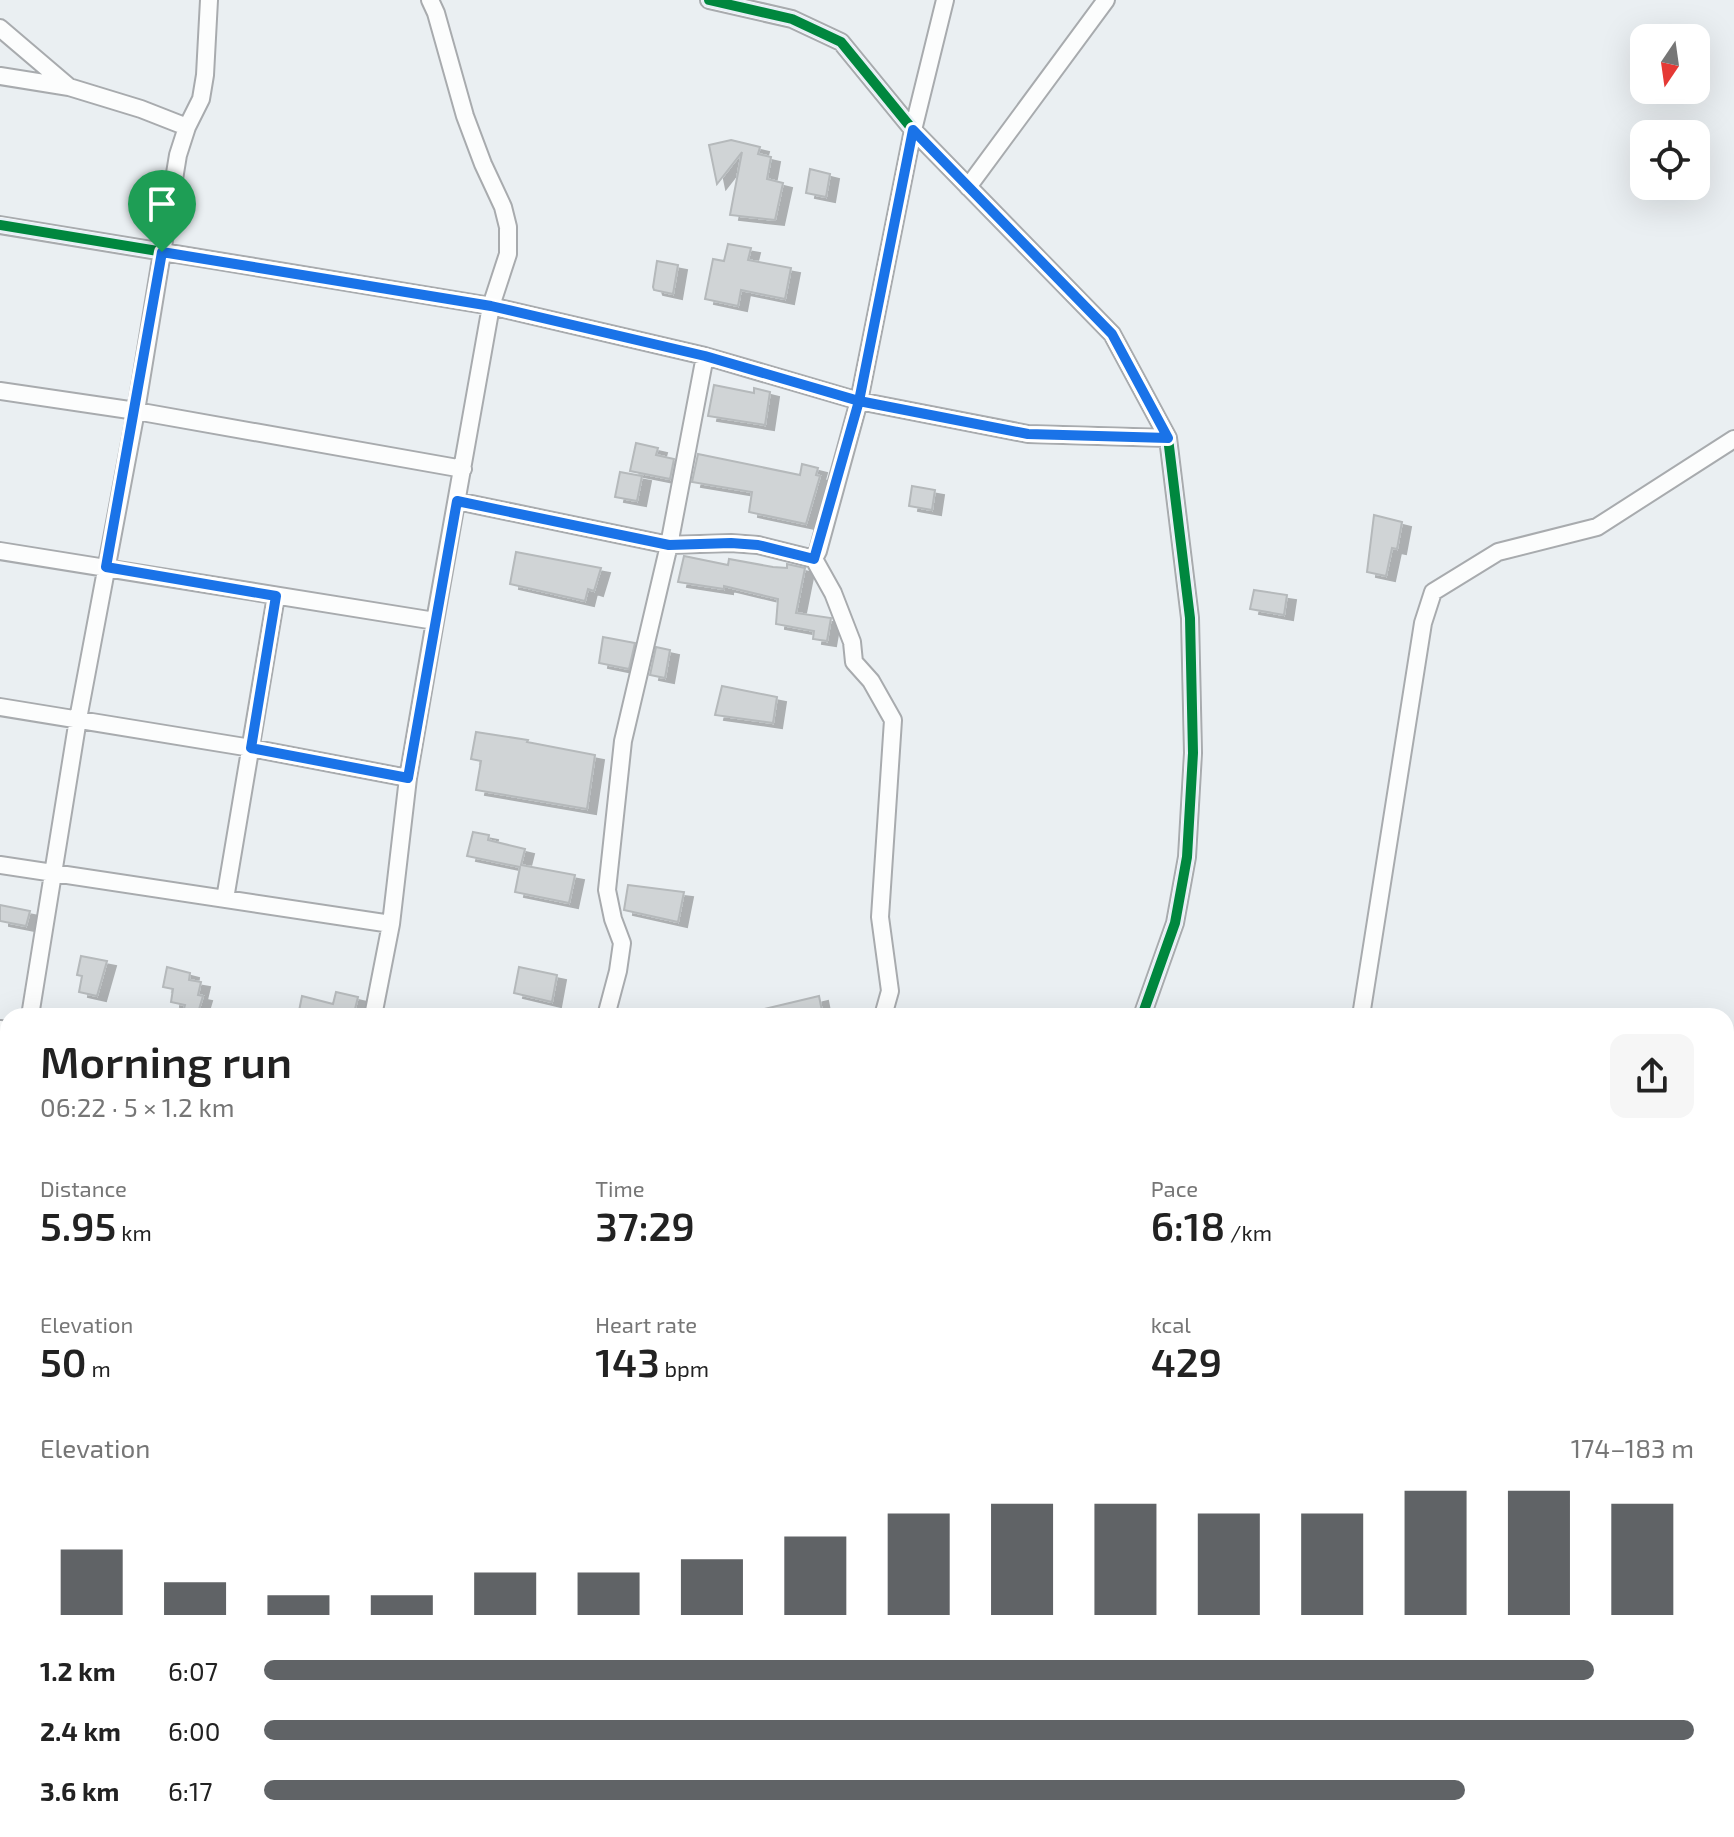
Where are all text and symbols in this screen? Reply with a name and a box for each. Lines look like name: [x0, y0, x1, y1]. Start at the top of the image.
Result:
north arrow: [1630, 24, 1710, 104]
map controls: [1630, 24, 1710, 200]
button: locate: [1630, 120, 1710, 200]
pin: [128, 170, 196, 252]
icon: arrive: [140, 182, 184, 226]
text: Morning run: [40, 1034, 292, 1087]
button: share: [1610, 1034, 1694, 1118]
text: 06:22 · 5 × 1.2 km: [40, 1091, 234, 1122]
text: Distance: [40, 1175, 127, 1201]
text: Time: [595, 1175, 645, 1201]
text: Pace: [1151, 1175, 1198, 1201]
text: 5.95: [40, 1201, 116, 1249]
text: 37:29: [595, 1201, 695, 1249]
text: 6:18: [1151, 1201, 1225, 1249]
text: km: [116, 1219, 152, 1245]
text: /km: [1225, 1219, 1272, 1245]
text: Elevation: [40, 1311, 133, 1337]
text: Heart rate: [595, 1311, 697, 1337]
text: kcal: [1151, 1311, 1191, 1337]
text: 50: [40, 1337, 87, 1385]
text: 143: [595, 1337, 660, 1385]
text: 429: [1151, 1337, 1222, 1385]
text: m: [87, 1355, 111, 1381]
text: bpm: [660, 1355, 709, 1381]
text: Elevation: [40, 1432, 150, 1463]
text: 174–183 m: [1571, 1432, 1694, 1463]
text: 1.2 km: [40, 1655, 116, 1686]
text: 6:07: [168, 1655, 218, 1686]
text: 2.4 km: [40, 1715, 121, 1746]
text: 6:00: [168, 1715, 220, 1746]
text: 3.6 km: [40, 1775, 119, 1806]
text: 6:17: [168, 1775, 213, 1806]

